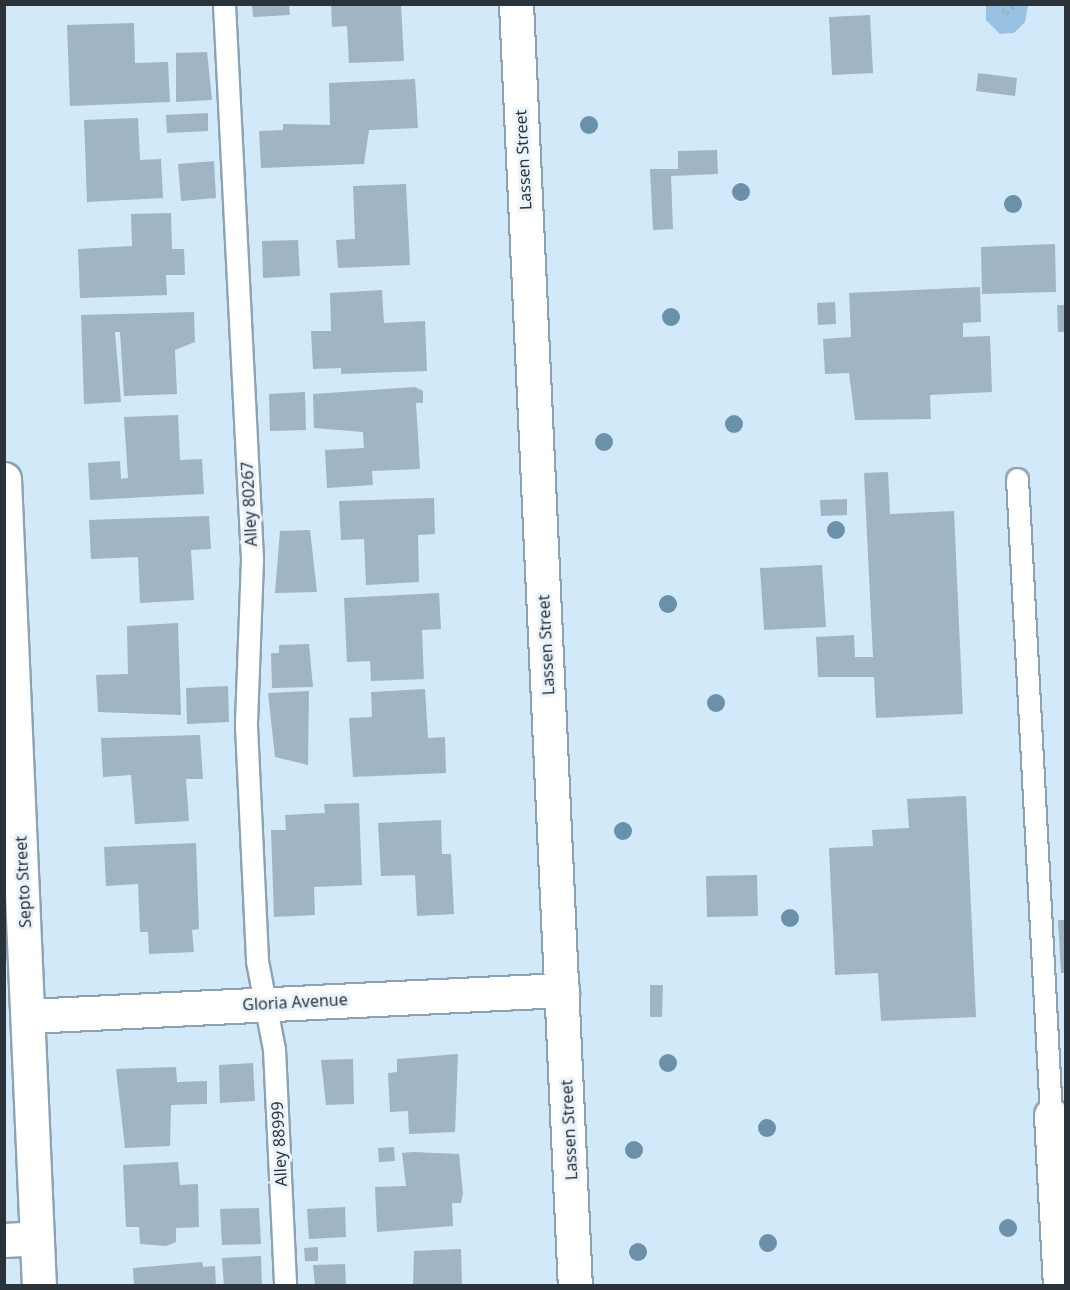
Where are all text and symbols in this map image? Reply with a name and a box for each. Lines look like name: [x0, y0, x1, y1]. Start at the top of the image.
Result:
street label: Lassen Street: [511, 109, 535, 211]
street label: Alley 80267: [237, 461, 261, 547]
street label: Lassen Street: [534, 594, 558, 696]
street label: Septo Street: [11, 836, 35, 928]
street label: Gloria Avenue: [242, 990, 348, 1014]
street label: Lassen Street: [557, 1079, 581, 1181]
street label: Alley 88999: [267, 1101, 291, 1187]

